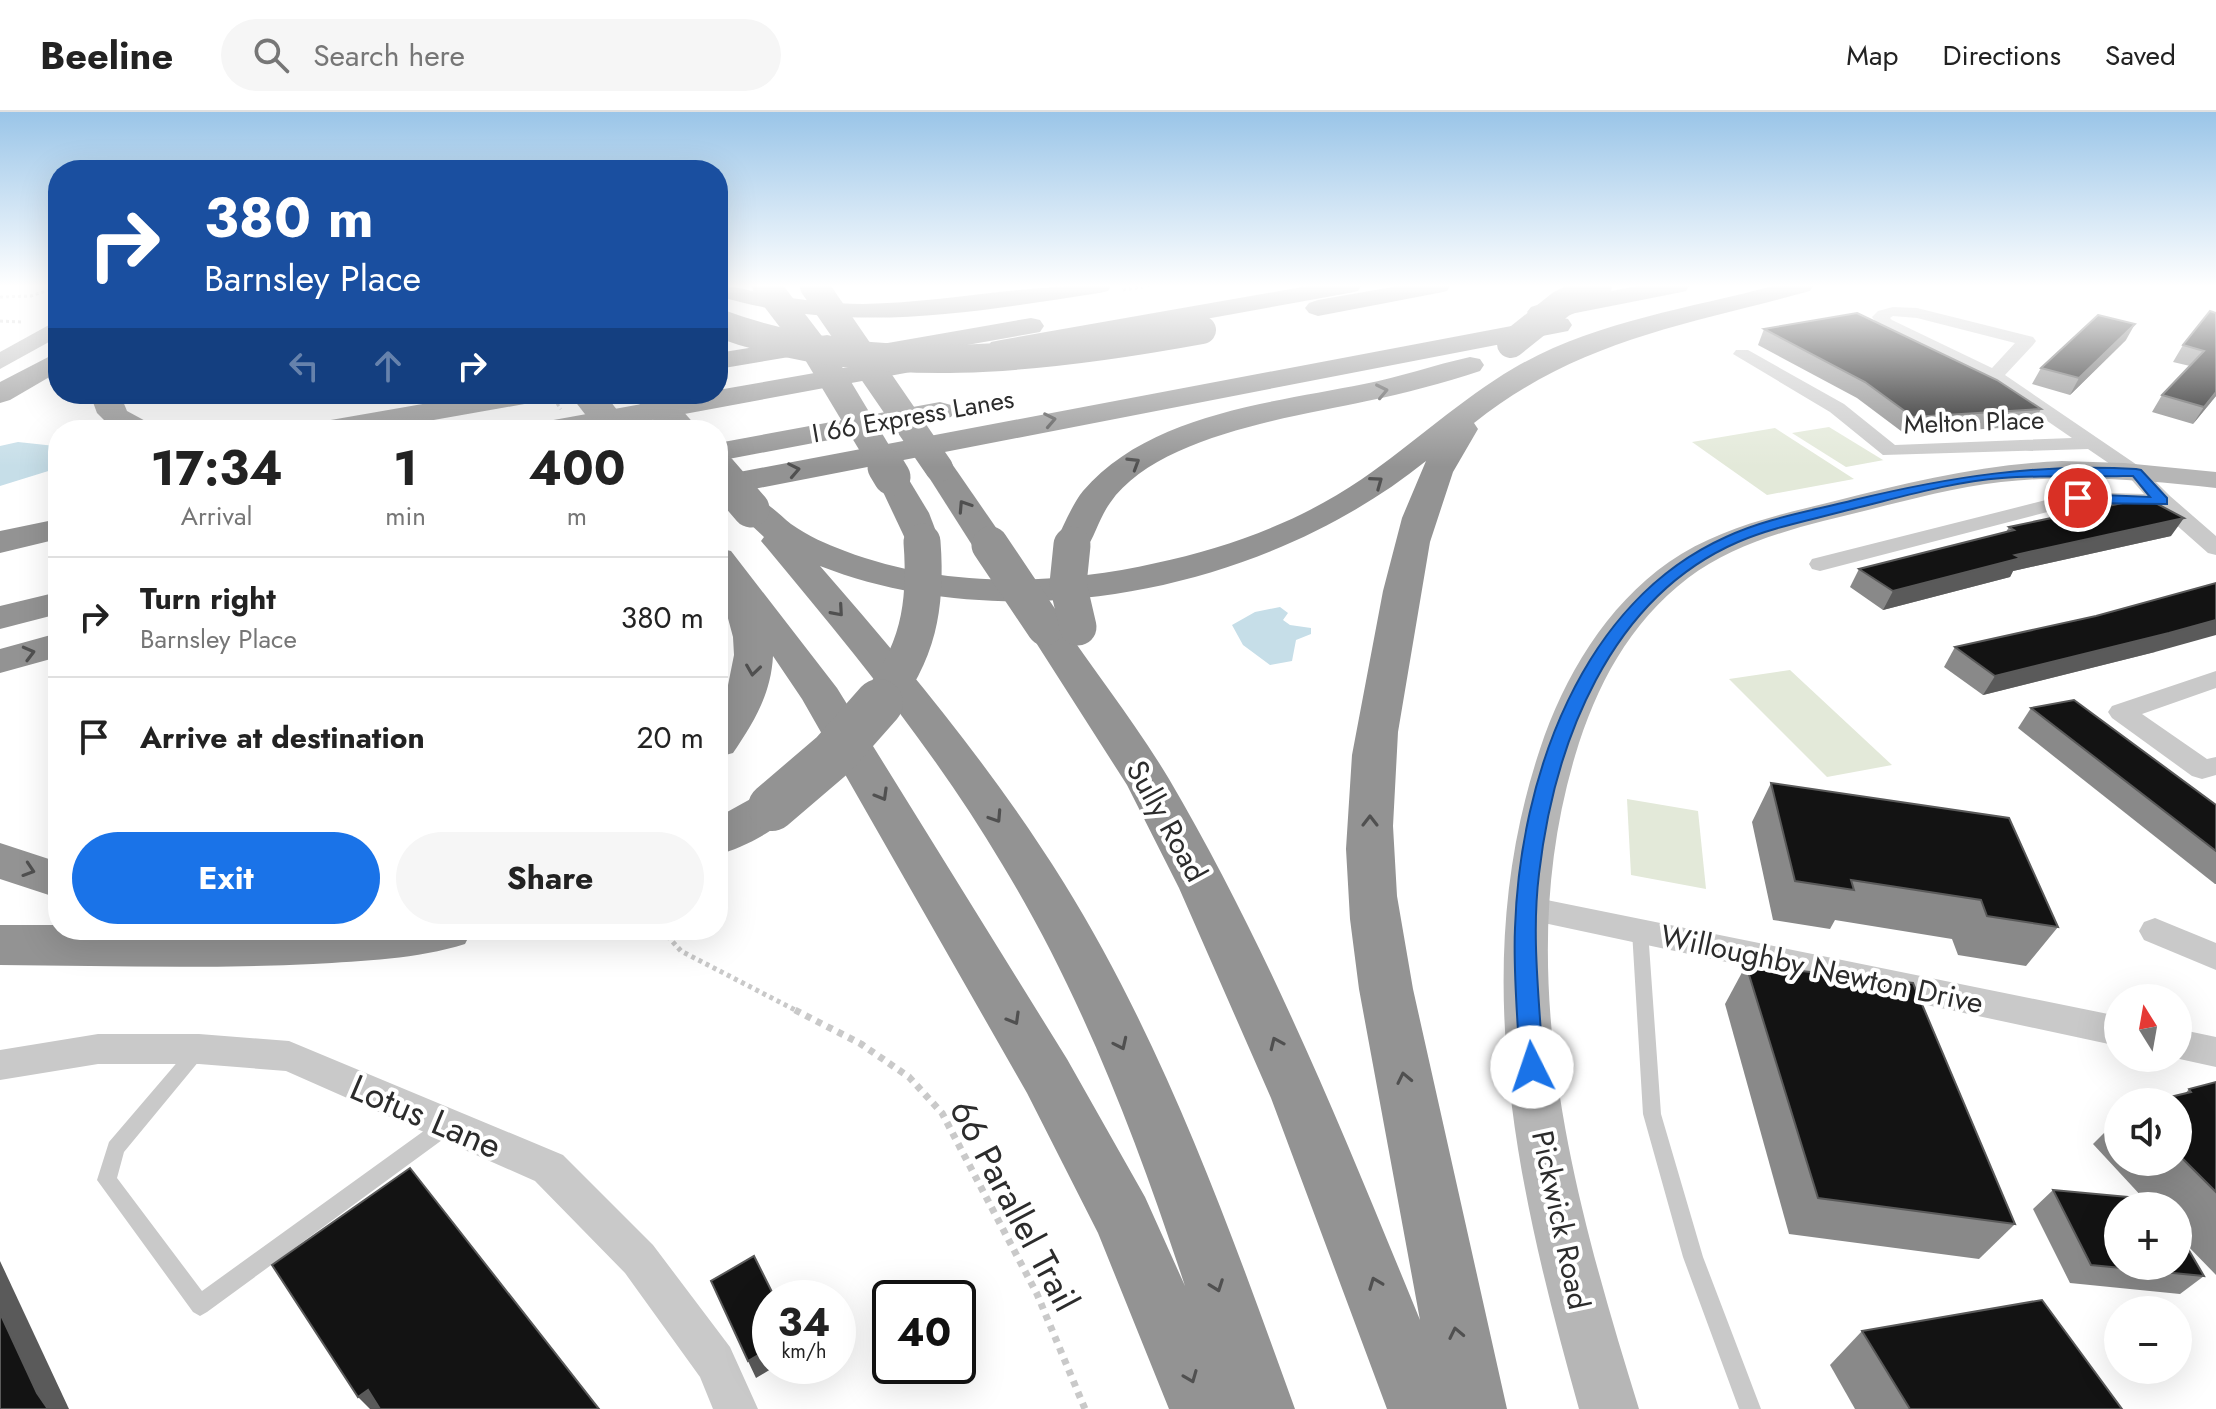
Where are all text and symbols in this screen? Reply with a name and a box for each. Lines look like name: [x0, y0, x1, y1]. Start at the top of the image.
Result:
search box: [221, 19, 781, 91]
text: Beeline: [40, 28, 173, 83]
icon: search: [249, 33, 293, 77]
text: Search here: [313, 34, 465, 77]
text: Map: [1846, 35, 1898, 76]
text: Directions: [1942, 35, 2061, 76]
text: Saved: [2105, 35, 2176, 76]
text: 380 m: [204, 177, 374, 258]
icon: right: [72, 192, 176, 296]
text: Barnsley Place: [204, 252, 421, 304]
icon: left: [282, 344, 326, 388]
icon: ahead: [366, 344, 410, 388]
icon: right: [450, 344, 494, 388]
street label: I 66 Express Lanes: [809, 380, 1017, 452]
one-way arrow: [1375, 383, 1388, 400]
street label: Melton Place: [1903, 401, 2045, 443]
one-way arrow: [1043, 413, 1056, 430]
text: 17:34: [151, 434, 283, 503]
text: 1: [393, 434, 418, 503]
text: 400: [528, 434, 625, 503]
one-way arrow: [1125, 458, 1140, 473]
one-way arrow: [787, 462, 801, 479]
pin: [2044, 464, 2112, 532]
icon: arrive: [2056, 476, 2100, 520]
one-way arrow: [1368, 478, 1383, 492]
text: Arrival: [181, 497, 252, 535]
text: min: [385, 497, 426, 535]
text: m: [567, 497, 587, 535]
one-way arrow: [959, 501, 974, 515]
text: Turn right: [140, 577, 276, 620]
icon: right: [72, 595, 116, 639]
text: 380 m: [621, 596, 704, 639]
one-way arrow: [829, 601, 843, 616]
text: Barnsley Place: [140, 620, 297, 658]
one-way arrow: [22, 646, 35, 662]
one-way arrow: [745, 663, 762, 677]
icon: arrive: [72, 715, 116, 759]
text: Arrive at destination: [140, 716, 425, 759]
text: 20 m: [637, 716, 704, 759]
street label: Sully Road: [1116, 752, 1218, 890]
one-way arrow: [872, 786, 888, 801]
one-way arrow: [987, 808, 1002, 822]
one-way arrow: [1361, 814, 1379, 827]
button: Exit: [72, 832, 380, 924]
button: Share: [396, 832, 704, 924]
one-way arrow: [22, 861, 35, 877]
street label: Willoughby Newton Drive: [1657, 914, 1987, 1024]
north arrow: [2104, 984, 2192, 1072]
map controls: [2104, 984, 2192, 1384]
one-way arrow: [1004, 1010, 1020, 1025]
position arrow: [1490, 1025, 1574, 1109]
one-way arrow: [1111, 1036, 1127, 1051]
one-way arrow: [1270, 1037, 1286, 1051]
street label: Lotus Lane: [342, 1061, 510, 1171]
one-way arrow: [1396, 1072, 1413, 1085]
button: sound: [2104, 1088, 2192, 1176]
street label: 66 Parallel Trail: [937, 1090, 1093, 1320]
street label: Pickwick Road: [1521, 1127, 1601, 1313]
button: +: [2104, 1192, 2192, 1280]
one-way arrow: [1368, 1277, 1385, 1291]
one-way arrow: [1207, 1278, 1224, 1292]
speed limit sign: 40: [872, 1280, 976, 1384]
text: 34: [778, 1293, 830, 1351]
button: −: [2104, 1296, 2192, 1384]
one-way arrow: [1448, 1326, 1465, 1340]
text: km/h: [781, 1337, 827, 1366]
one-way arrow: [1182, 1369, 1198, 1383]

